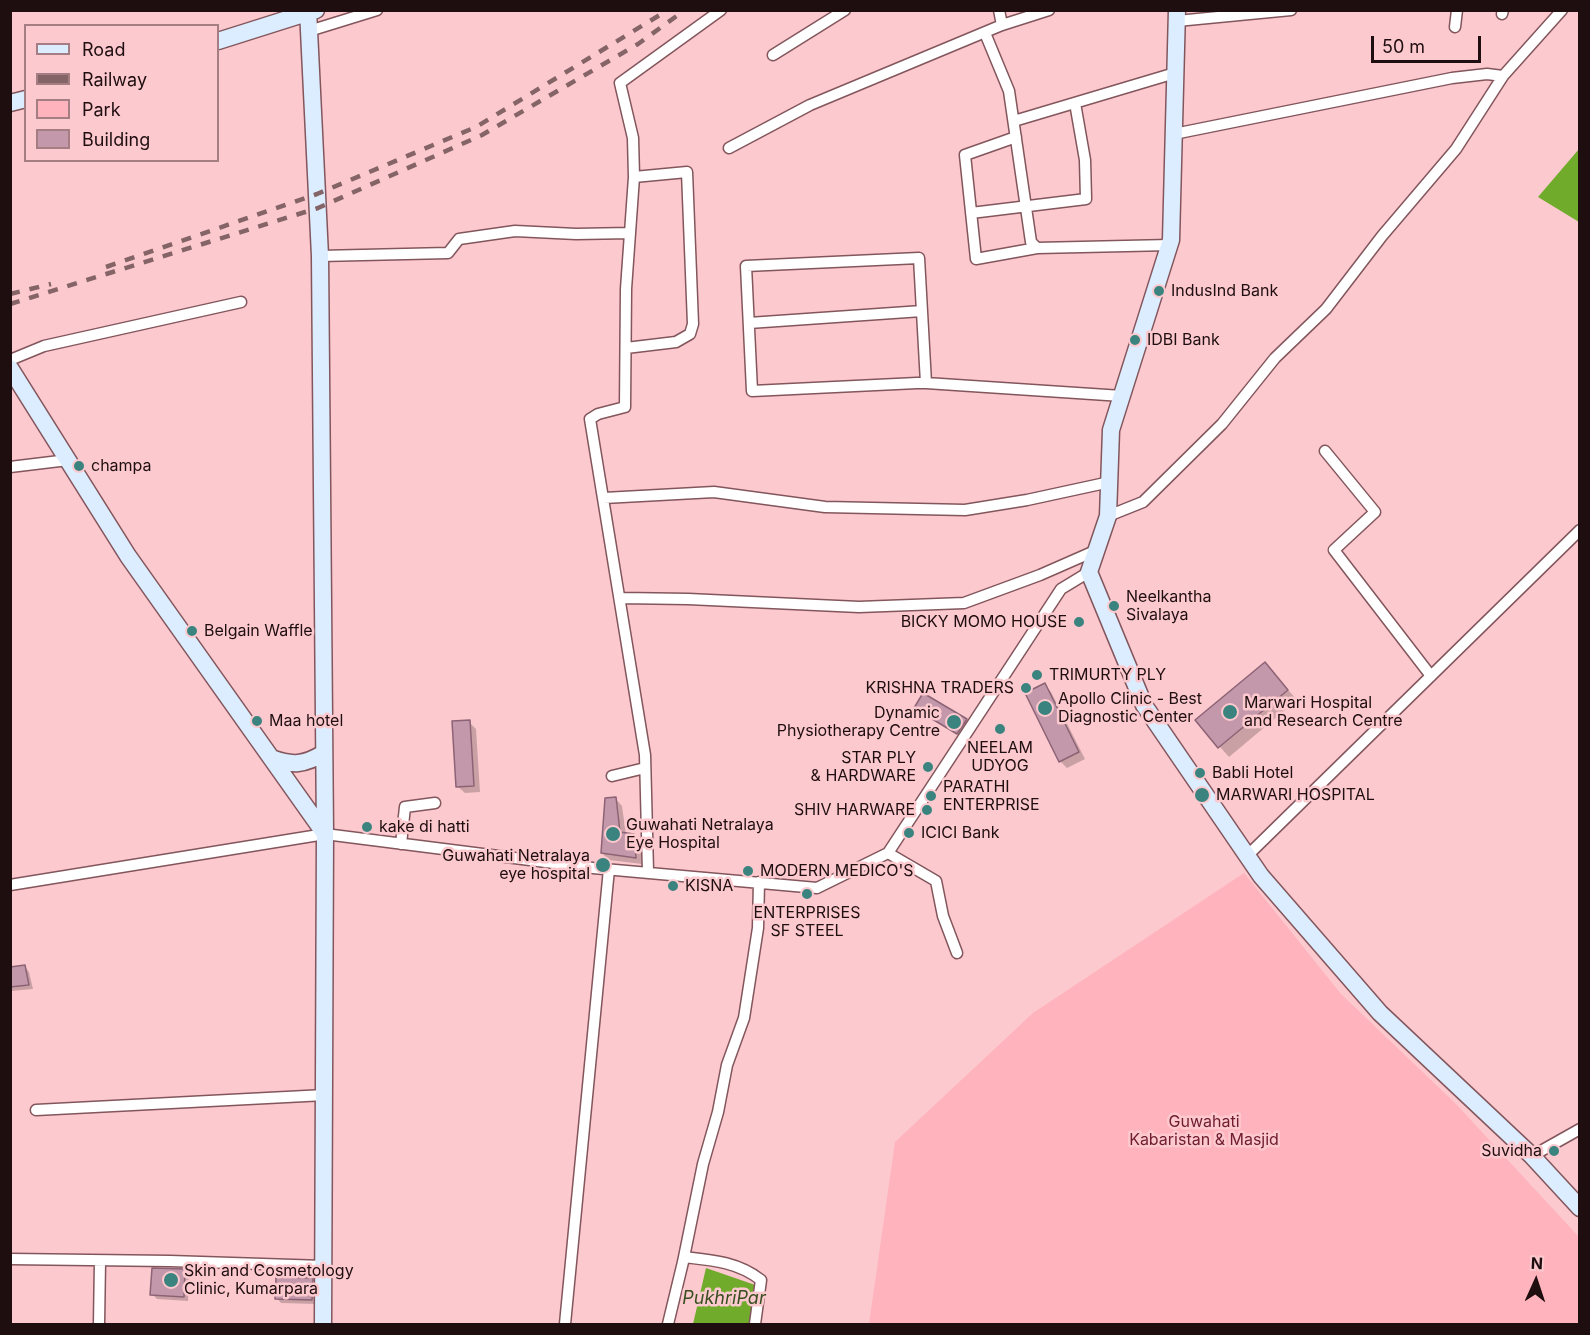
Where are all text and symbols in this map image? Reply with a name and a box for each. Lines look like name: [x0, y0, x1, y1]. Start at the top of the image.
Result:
legend: [24, 24, 219, 162]
scale bar: [1374, 24, 1484, 62]
text: 50 m: [1382, 36, 1425, 57]
text: Road: [82, 39, 125, 60]
text: Railway: [82, 69, 147, 90]
text: Park: [82, 99, 121, 120]
text: Building: [82, 129, 150, 150]
place label: IndusInd Bank: [1171, 281, 1278, 301]
marker: IndusInd Bank: [1152, 284, 1166, 298]
place label: IDBI Bank: [1147, 330, 1220, 350]
marker: IDBI Bank: [1128, 333, 1142, 347]
place label: champa: [91, 456, 152, 476]
marker: champa: [72, 459, 86, 473]
place label: Neelkantha Sivalaya: [1126, 587, 1211, 625]
marker: Neelkantha Sivalaya: [1107, 599, 1121, 613]
place label: BICKY MOMO HOUSE: [901, 612, 1067, 632]
marker: BICKY MOMO HOUSE: [1072, 615, 1086, 629]
place label: Belgain Waffle: [204, 621, 313, 641]
marker: Belgain Waffle: [185, 624, 199, 638]
place label: TRIMURTY PLY: [1049, 665, 1166, 685]
marker: TRIMURTY PLY: [1030, 668, 1044, 682]
place label: KRISHNA TRADERS: [866, 678, 1014, 698]
marker: KRISHNA TRADERS: [1019, 681, 1033, 695]
place label: Apollo Clinic - Best Diagnostic Center: [1058, 689, 1202, 727]
place label: Marwari Hospital and Research Centre: [1244, 693, 1403, 731]
marker: Apollo Clinic - Best Diagnostic Center: [1036, 699, 1054, 717]
place label: Dynamic Physiotherapy Centre: [777, 703, 940, 741]
marker: Marwari Hospital and Research Centre: [1221, 703, 1239, 721]
place label: Maa hotel: [269, 711, 343, 731]
marker: Dynamic Physiotherapy Centre: [945, 713, 963, 731]
marker: Maa hotel: [250, 714, 264, 728]
marker: NEELAM UDYOG: [993, 722, 1007, 736]
place label: NEELAM UDYOG: [967, 738, 1033, 776]
place label: STAR PLY & HARDWARE: [811, 748, 916, 786]
marker: STAR PLY & HARDWARE: [921, 760, 935, 774]
place label: Babli Hotel: [1212, 763, 1293, 783]
marker: Babli Hotel: [1193, 766, 1207, 780]
place label: PARATHI ENTERPRISE: [943, 777, 1040, 815]
place label: MARWARI HOSPITAL: [1216, 785, 1375, 805]
marker: MARWARI HOSPITAL: [1193, 786, 1211, 804]
marker: PARATHI ENTERPRISE: [924, 789, 938, 803]
place label: SHIV HARWARE: [794, 800, 915, 820]
marker: SHIV HARWARE: [920, 803, 934, 817]
place label: Guwahati Netralaya Eye Hospital: [626, 815, 774, 853]
place label: kake di hatti: [379, 817, 470, 837]
marker: kake di hatti: [360, 820, 374, 834]
place label: ICICI Bank: [921, 823, 999, 843]
marker: Guwahati Netralaya Eye Hospital: [604, 825, 622, 843]
marker: ICICI Bank: [902, 826, 916, 840]
place label: Guwahati Netralaya eye hospital: [442, 846, 590, 884]
marker: Guwahati Netralaya eye hospital: [594, 856, 612, 874]
place label: MODERN MEDICO'S: [760, 861, 914, 881]
marker: MODERN MEDICO'S: [741, 864, 755, 878]
place label: KISNA: [685, 876, 733, 896]
marker: KISNA: [666, 879, 680, 893]
marker: ENTERPRISES SF STEEL: [800, 887, 814, 901]
place label: ENTERPRISES SF STEEL: [754, 903, 860, 941]
park label: Guwahati Kabaristan & Masjid: [1129, 1112, 1279, 1150]
place label: Suvidha: [1481, 1141, 1542, 1161]
marker: Suvidha: [1547, 1144, 1561, 1158]
north arrow: [1506, 1251, 1566, 1311]
text: N: [1530, 1253, 1544, 1273]
place label: Skin and Cosmetology Clinic, Kumarpara: [184, 1261, 354, 1299]
marker: Skin and Cosmetology Clinic, Kumarpara: [162, 1271, 180, 1289]
water label: PukhriPar: [682, 1288, 766, 1310]

